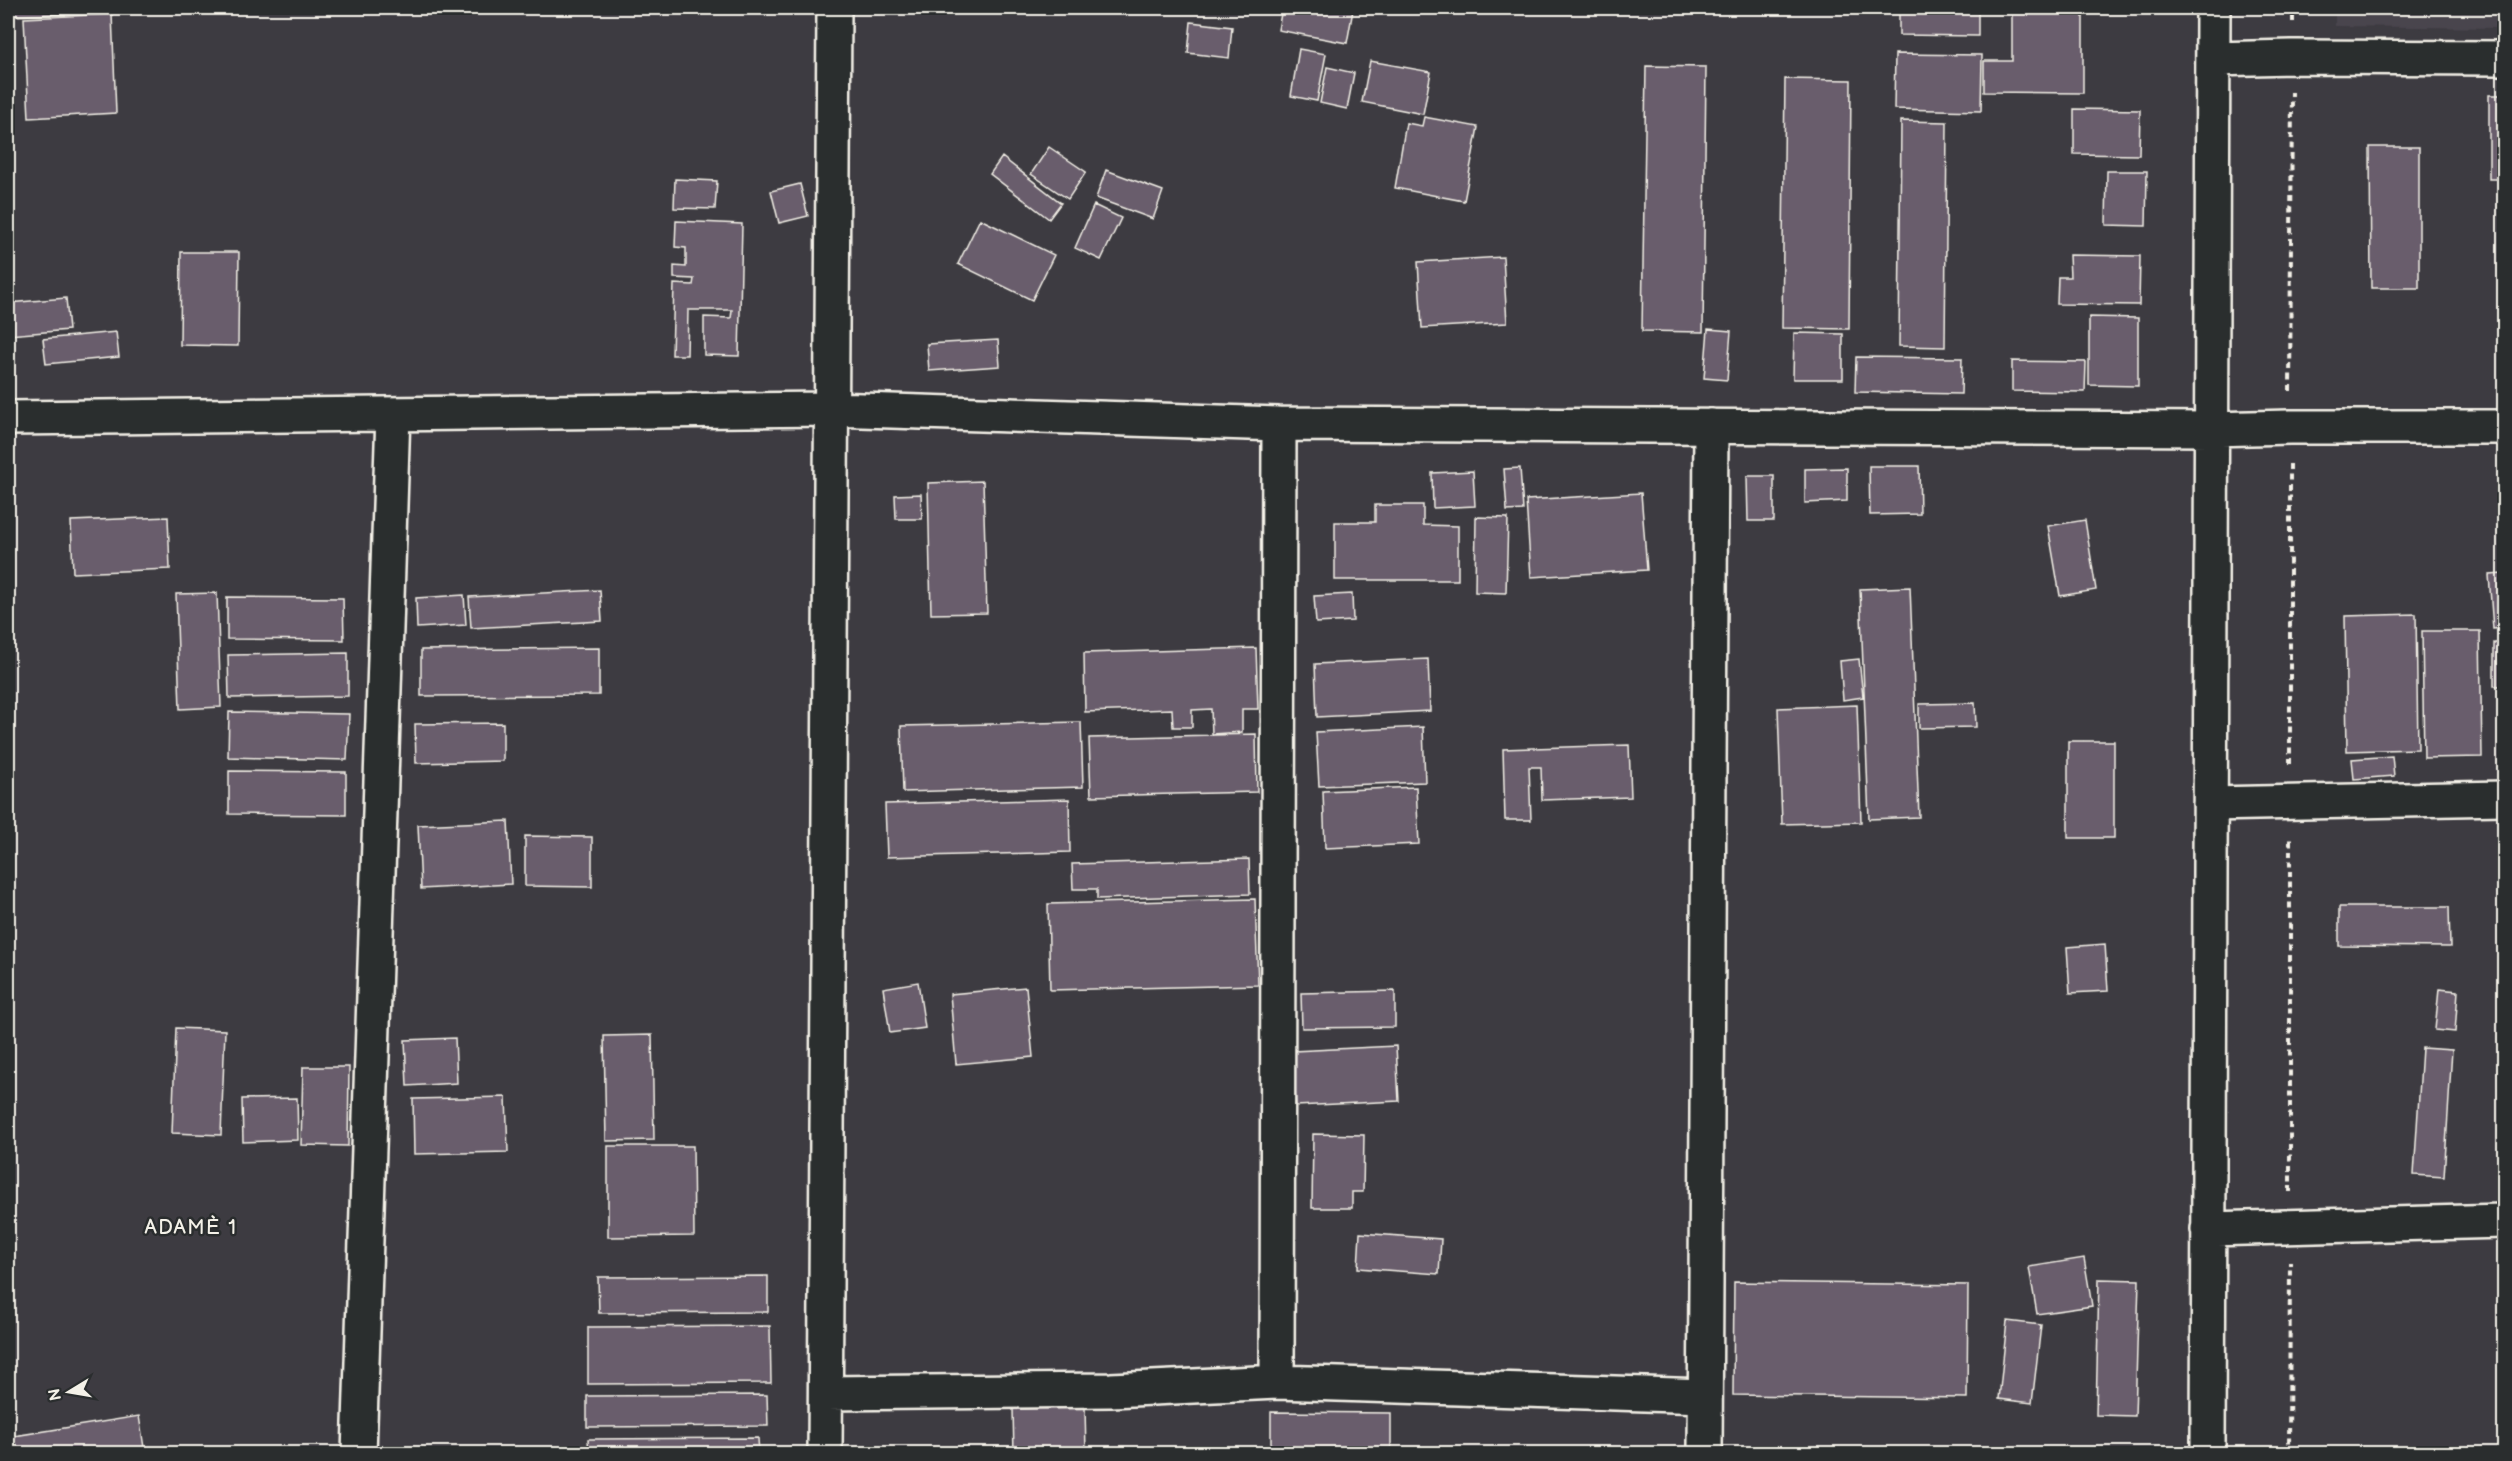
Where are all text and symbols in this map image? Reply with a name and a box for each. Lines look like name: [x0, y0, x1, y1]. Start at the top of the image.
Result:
district label: ADAMÈ 1: [144, 1215, 238, 1240]
north arrow: [39, 1362, 99, 1422]
text: N: [45, 1387, 66, 1402]

